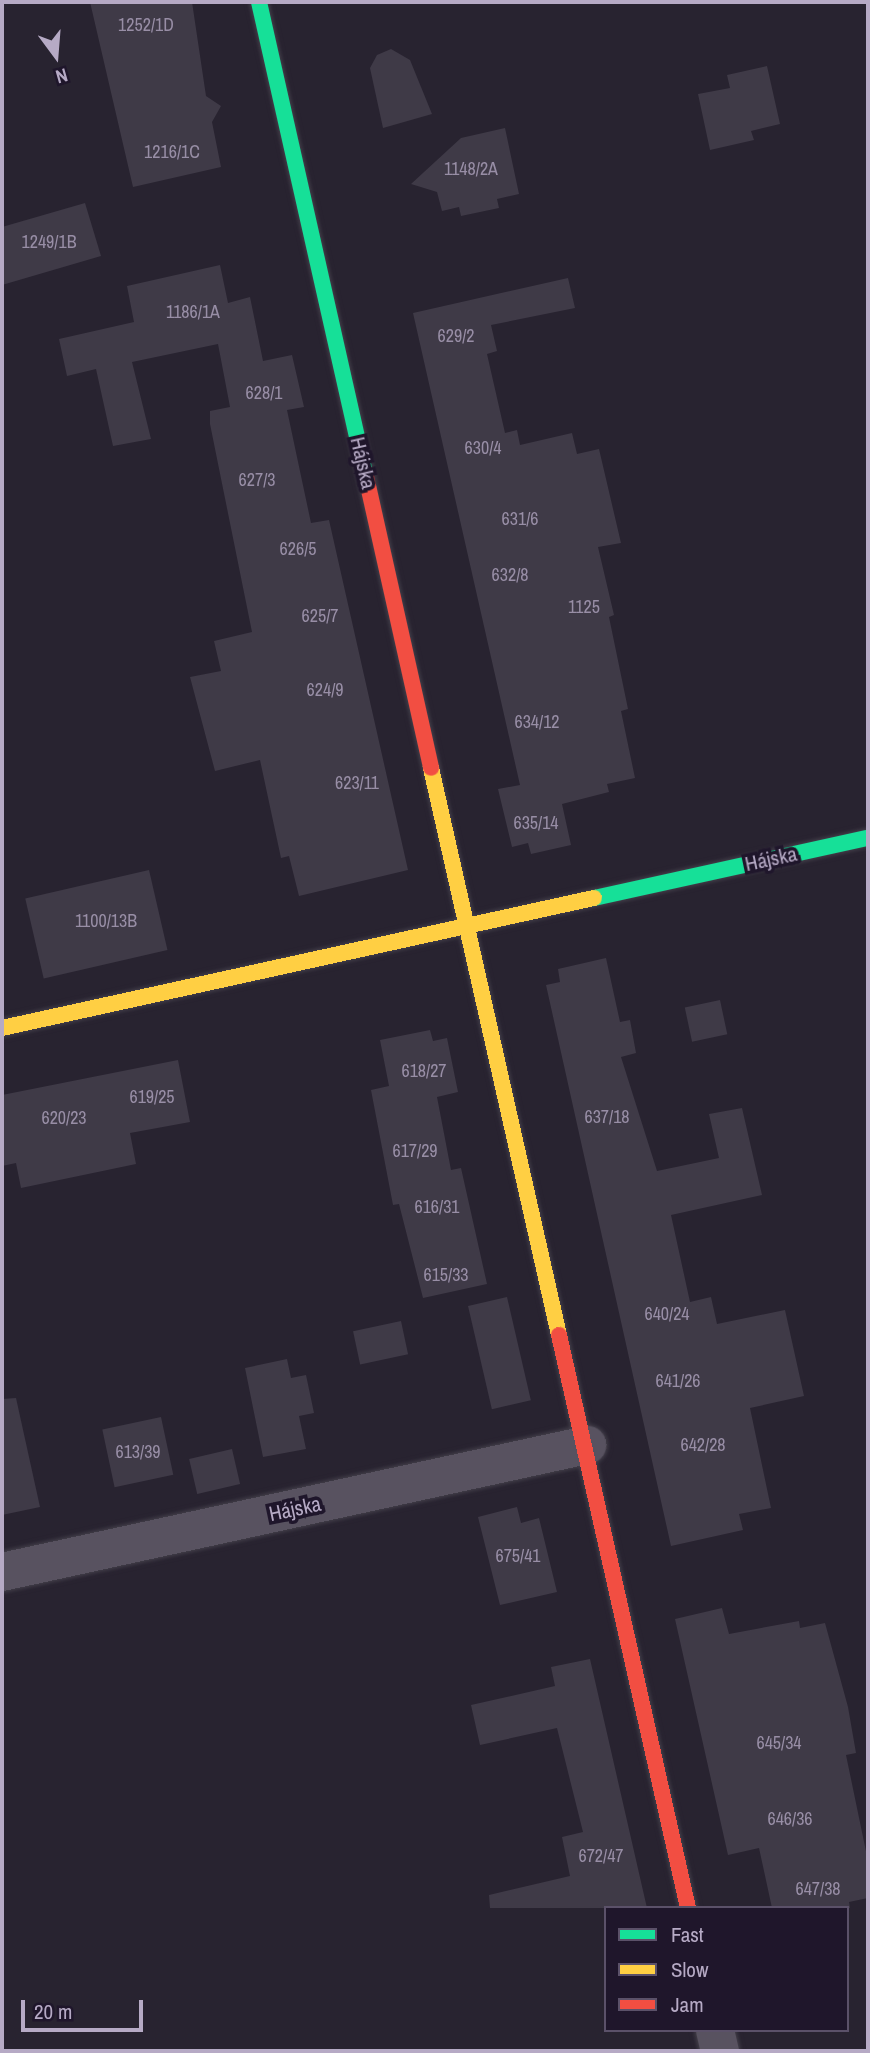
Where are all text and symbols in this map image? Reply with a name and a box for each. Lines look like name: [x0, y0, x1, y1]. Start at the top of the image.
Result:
house number: 1252/1D: [118, 14, 174, 36]
north arrow: [21, 21, 91, 91]
text: N: [53, 62, 71, 90]
house number: 1216/1C: [144, 141, 200, 163]
house number: 1148/2A: [444, 158, 498, 180]
house number: 1249/1B: [22, 231, 76, 253]
house number: 1186/1A: [166, 301, 220, 323]
house number: 629/2: [438, 325, 474, 347]
house number: 628/1: [246, 382, 282, 404]
street label: Hájska: [345, 435, 381, 491]
house number: 630/4: [465, 437, 501, 459]
house number: 627/3: [239, 469, 275, 491]
house number: 631/6: [502, 508, 538, 530]
house number: 626/5: [280, 538, 316, 560]
house number: 632/8: [492, 564, 528, 586]
house number: 1125: [568, 596, 600, 618]
house number: 625/7: [302, 605, 338, 627]
house number: 624/9: [307, 679, 343, 701]
house number: 634/12: [514, 711, 560, 733]
house number: 623/11: [335, 772, 379, 794]
house number: 635/14: [513, 812, 559, 834]
street label: Hájska: [743, 841, 799, 877]
house number: 1100/13B: [75, 910, 137, 932]
house number: 618/27: [401, 1060, 447, 1082]
house number: 619/25: [129, 1086, 175, 1108]
house number: 637/18: [584, 1106, 630, 1128]
house number: 620/23: [41, 1107, 87, 1129]
house number: 617/29: [392, 1140, 438, 1162]
house number: 616/31: [414, 1196, 460, 1218]
house number: 615/33: [423, 1264, 469, 1286]
house number: 640/24: [644, 1303, 690, 1325]
house number: 641/26: [655, 1370, 701, 1392]
house number: 642/28: [680, 1434, 726, 1456]
house number: 613/39: [115, 1441, 161, 1463]
street label: Hájska: [267, 1491, 323, 1527]
house number: 675/41: [495, 1545, 541, 1567]
house number: 645/34: [756, 1732, 802, 1754]
house number: 646/36: [767, 1808, 813, 1830]
house number: 672/47: [578, 1845, 624, 1867]
house number: 647/38: [795, 1878, 841, 1900]
legend: [604, 1906, 849, 2032]
text: Fast: [671, 1920, 704, 1949]
text: Slow: [671, 1955, 708, 1984]
scale bar: [24, 1986, 147, 2030]
text: Jam: [671, 1990, 704, 2019]
text: 20 m: [34, 1997, 72, 2026]

